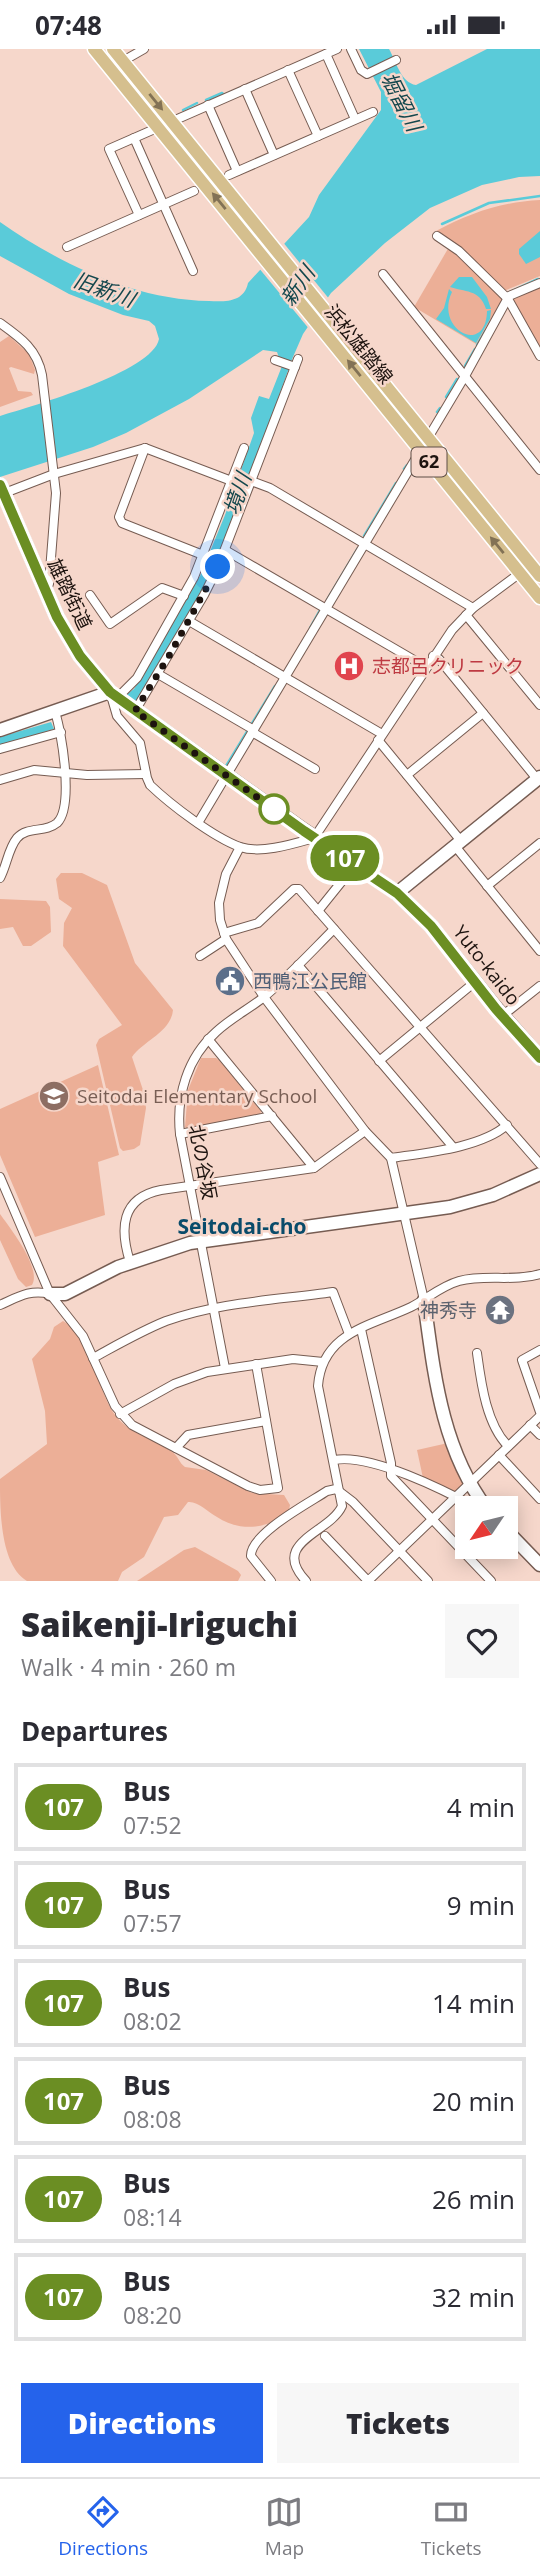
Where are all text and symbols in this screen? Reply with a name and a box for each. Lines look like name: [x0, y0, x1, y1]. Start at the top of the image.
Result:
text: 07:48: [35, 7, 102, 43]
water label: 堀留川: [375, 67, 430, 138]
one-way arrow: [148, 93, 163, 110]
one-way arrow: [211, 193, 226, 211]
water label: 新川: [274, 259, 322, 311]
water label: 旧新川: [70, 265, 141, 314]
street label: 浜松雄踏線: [319, 299, 399, 389]
one-way arrow: [346, 360, 361, 378]
road number: 62: [412, 447, 446, 477]
water label: 境川: [217, 467, 258, 518]
one-way arrow: [490, 537, 505, 554]
your location: [200, 549, 235, 584]
street label: 雄踏街道: [42, 554, 98, 634]
hospital icon: 志都呂クリニック: [332, 649, 366, 683]
place label: 志都呂クリニック: [372, 653, 524, 679]
unlabelled marker: [259, 794, 289, 824]
line badge: 107: [305, 835, 385, 881]
text: 107: [324, 841, 366, 874]
street label: Yuto-kaido: [448, 920, 526, 1010]
public building icon: 西鴨江公民館: [213, 964, 247, 998]
place label: 西鴨江公民館: [253, 968, 367, 994]
school or university icon: Seitodai Elementary School: [37, 1079, 71, 1113]
place label: Seitodai Elementary School: [77, 1083, 317, 1109]
street label: 北の谷坂: [183, 1122, 223, 1202]
district label: Seitodai-cho: [177, 1212, 307, 1240]
temple icon: 神秀寺: [483, 1293, 517, 1327]
place label: 神秀寺: [420, 1297, 477, 1323]
north arrow: [455, 1496, 518, 1559]
map controls: [455, 1496, 518, 1559]
text: Saikenji-Iriguchi: [21, 1602, 298, 1647]
button: heart: [445, 1604, 519, 1678]
text: Walk · 4 min · 260 m: [21, 1651, 236, 1683]
text: Departures: [21, 1713, 168, 1749]
text: Bus: [123, 1773, 170, 1809]
text: 4 min: [447, 1789, 515, 1825]
text: 107: [43, 1790, 84, 1823]
text: 07:52: [123, 1809, 182, 1841]
text: Bus: [123, 1871, 170, 1907]
text: 9 min: [447, 1887, 515, 1923]
text: 107: [43, 1888, 84, 1921]
text: 07:57: [123, 1907, 182, 1939]
text: Bus: [123, 1969, 170, 2005]
text: 14 min: [432, 1985, 515, 2021]
text: 107: [43, 1986, 84, 2019]
text: 08:02: [123, 2005, 182, 2037]
text: Bus: [123, 2067, 170, 2103]
text: 20 min: [432, 2083, 515, 2119]
text: 107: [43, 2084, 84, 2117]
text: 08:08: [123, 2103, 182, 2135]
text: Bus: [123, 2165, 170, 2201]
text: 26 min: [432, 2181, 515, 2217]
text: 107: [43, 2182, 84, 2215]
text: 08:14: [123, 2201, 182, 2233]
text: Bus: [123, 2263, 170, 2299]
text: 32 min: [432, 2279, 515, 2315]
text: 107: [43, 2280, 84, 2313]
text: 08:20: [123, 2299, 182, 2331]
button: Directions: [21, 2383, 263, 2463]
button: Tickets: [277, 2383, 519, 2463]
tab: Directions: [58, 2493, 148, 2561]
tab: Map: [265, 2493, 304, 2561]
tab: Tickets: [421, 2493, 482, 2561]

